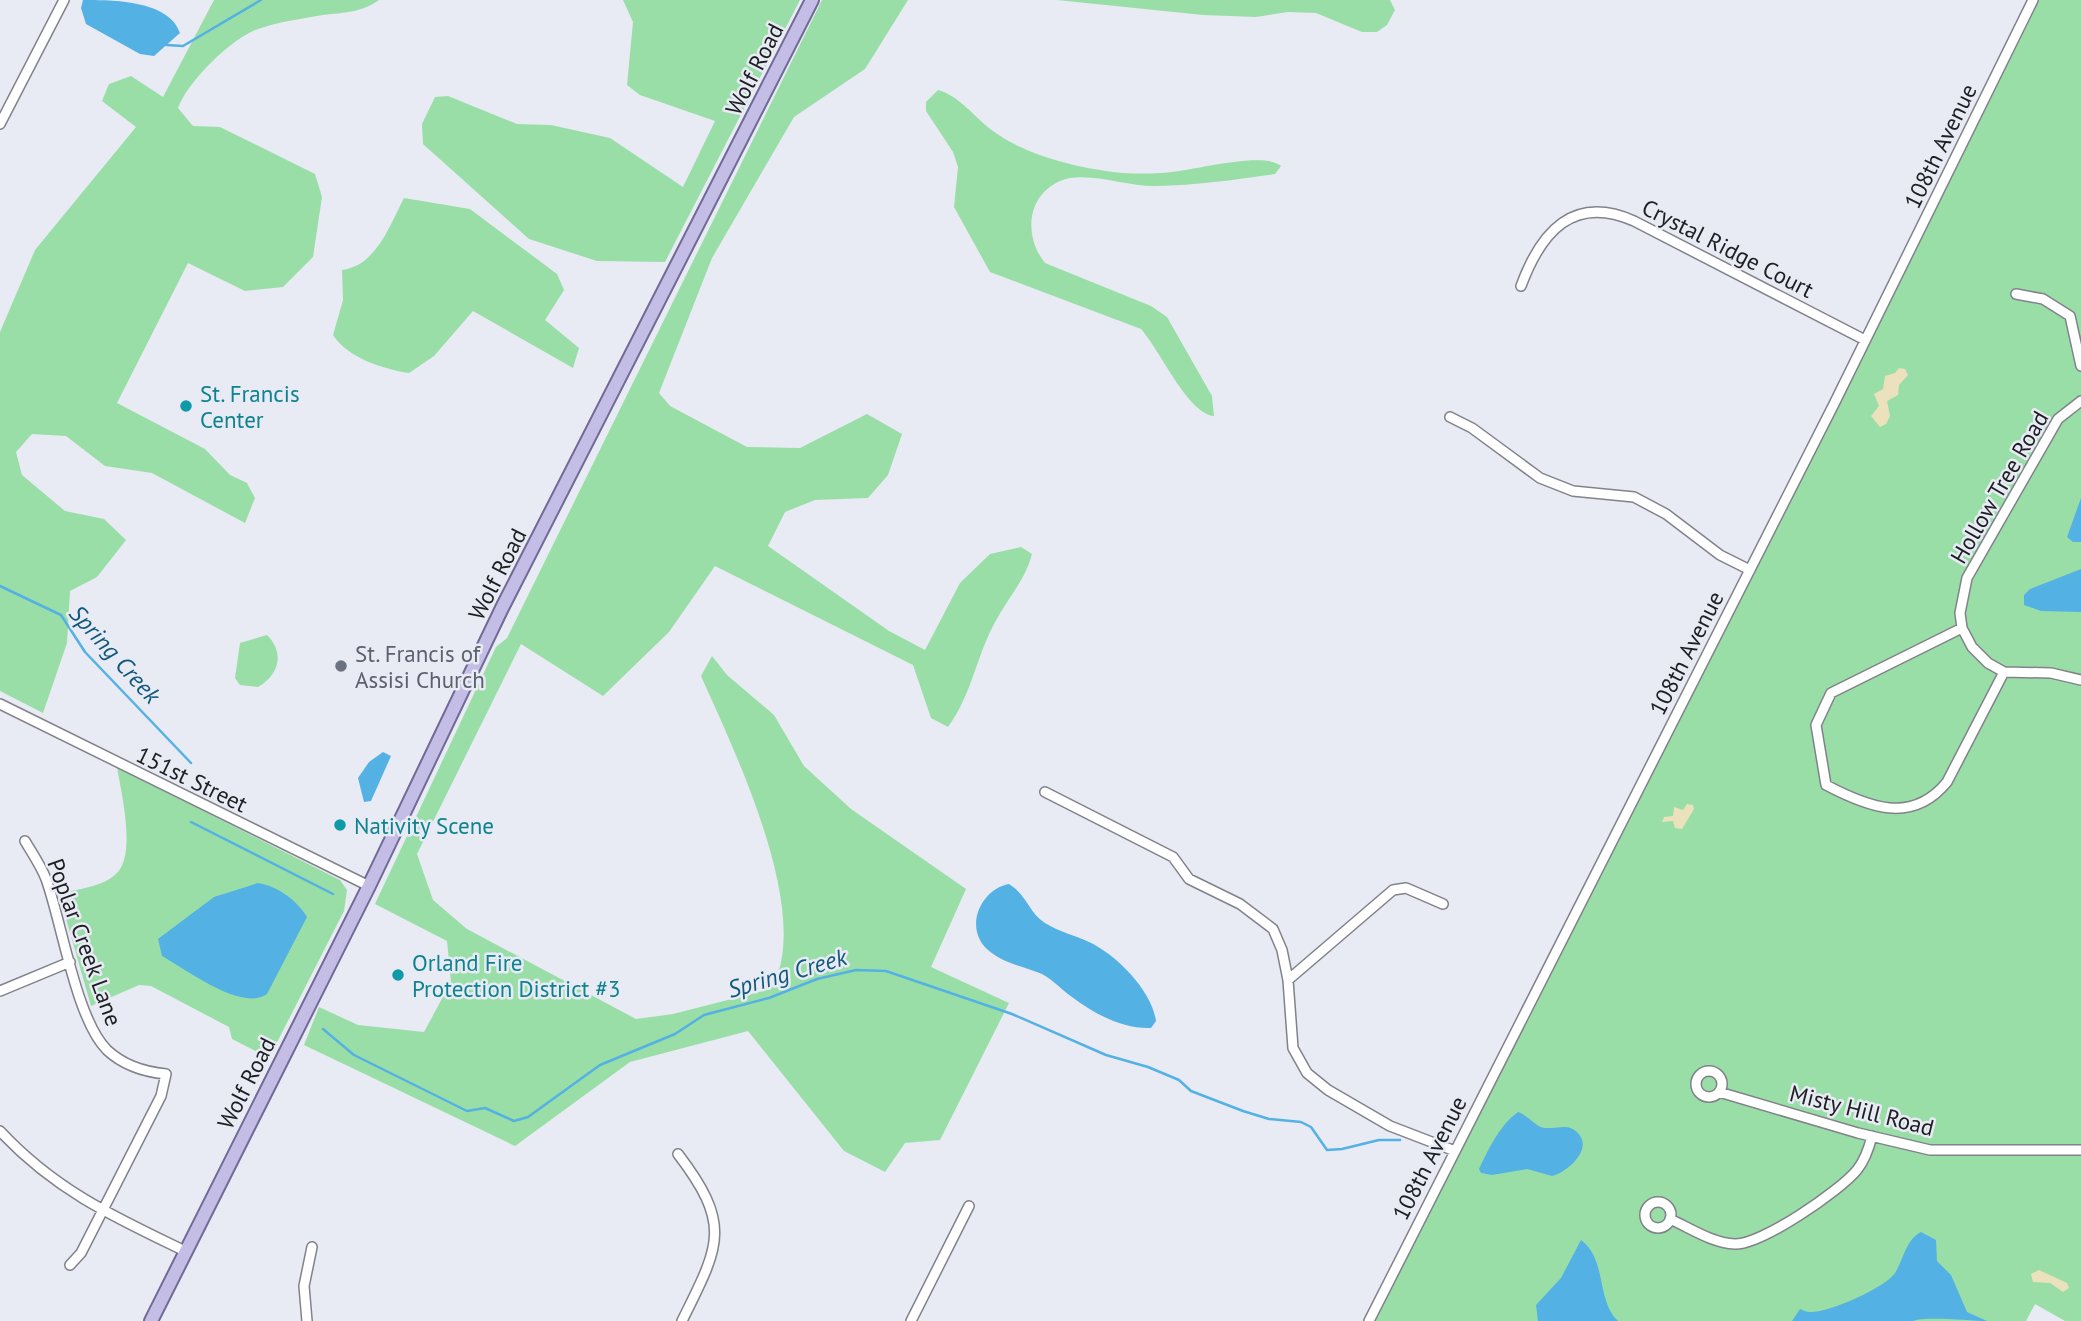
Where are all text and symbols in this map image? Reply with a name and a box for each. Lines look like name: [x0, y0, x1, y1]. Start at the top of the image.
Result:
street label: Wolf Road: [719, 18, 789, 120]
street label: 108th Avenue: [1897, 79, 1983, 213]
street label: Crystal Ridge Court: [1637, 192, 1819, 304]
place label: St. Francis Center: [200, 379, 300, 434]
marker: St. Francis Center: [178, 398, 194, 414]
street label: Hollow Tree Road: [1944, 406, 2054, 568]
street label: Wolf Road: [462, 523, 532, 625]
street label: 108th Avenue: [1642, 586, 1730, 720]
water label: Spring Creek: [62, 598, 168, 711]
place label: St. Francis of Assisi Church: [355, 639, 485, 694]
marker: St. Francis of Assisi Church: [333, 658, 349, 674]
street label: 151st Street: [132, 740, 252, 818]
place label: Nativity Scene: [354, 811, 494, 840]
marker: Nativity Scene: [332, 817, 348, 833]
street label: Poplar Creek Lane: [41, 854, 129, 1030]
water label: Spring Creek: [724, 941, 851, 1005]
place label: Orland Fire Protection District #3: [412, 948, 621, 1003]
marker: Orland Fire Protection District #3: [390, 967, 406, 983]
street label: Wolf Road: [211, 1032, 281, 1134]
street label: Misty Hill Road: [1787, 1078, 1937, 1142]
street label: 108th Avenue: [1385, 1091, 1473, 1225]

